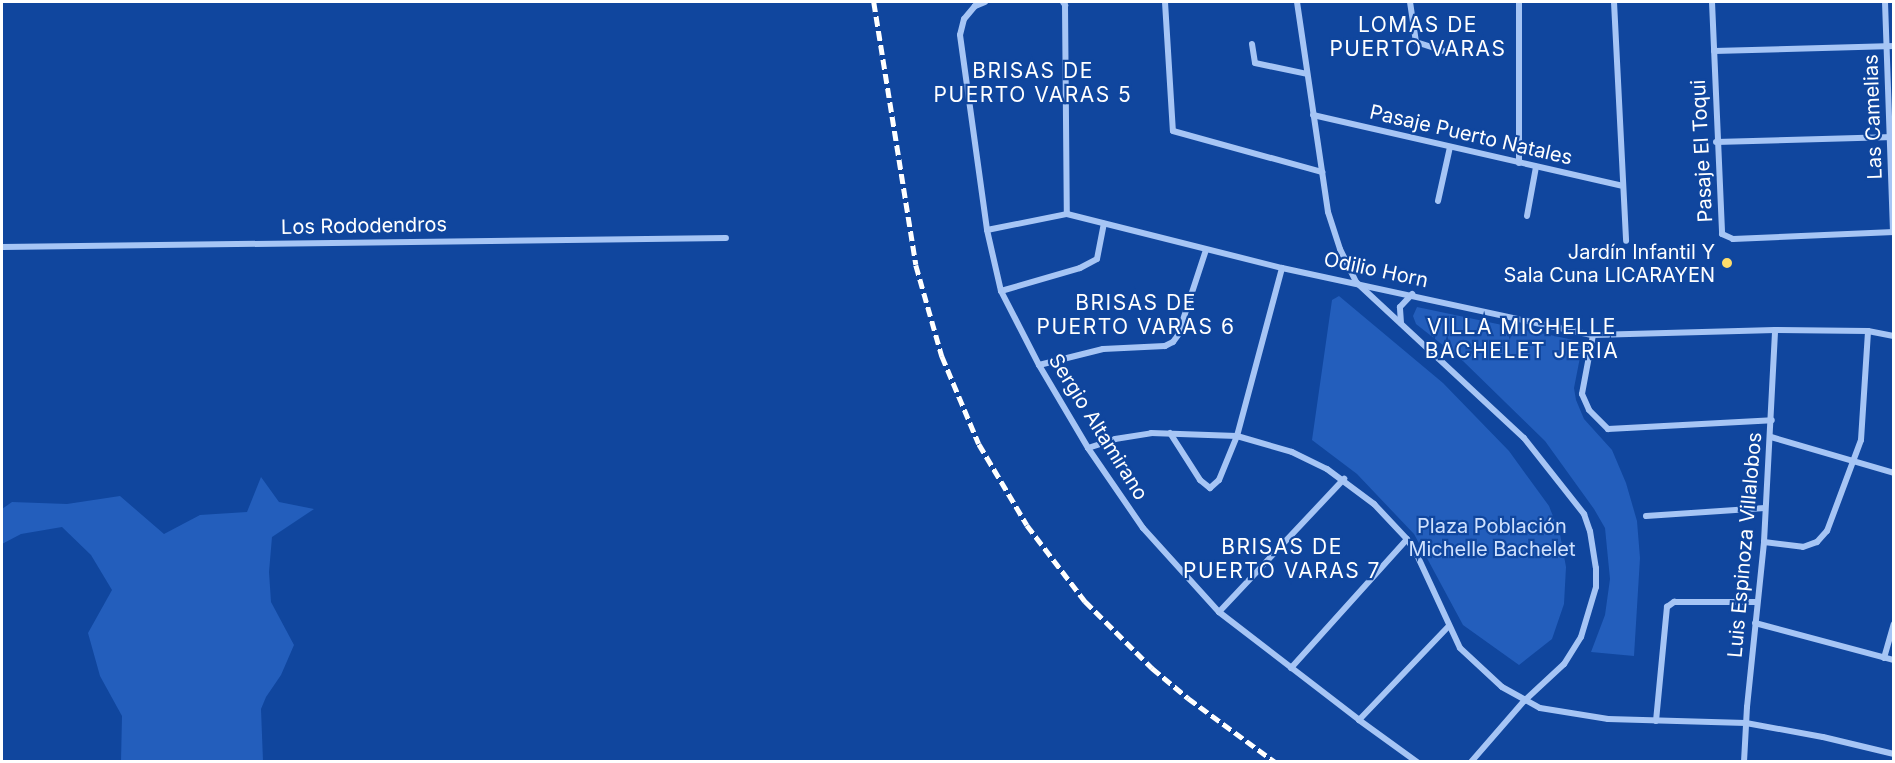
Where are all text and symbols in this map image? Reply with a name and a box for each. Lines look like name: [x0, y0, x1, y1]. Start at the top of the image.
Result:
district label: LOMAS DE PUERTO VARAS: [1329, 12, 1507, 62]
street label: Las Camelias: [1859, 54, 1887, 180]
district label: BRISAS DE PUERTO VARAS 5: [934, 58, 1132, 108]
street label: Pasaje El Toqui: [1686, 79, 1718, 223]
street label: Pasaje Puerto Natales: [1367, 100, 1575, 170]
street label: Los Rododendros: [281, 213, 447, 239]
place label: Jardín Infantil Y Sala Cuna LICARAYEN: [1504, 240, 1715, 287]
street label: Odilio Horn: [1322, 247, 1430, 293]
marker: Jardín Infantil Y Sala Cuna LICARAYEN: [1720, 256, 1734, 270]
district label: BRISAS DE PUERTO VARAS 6: [1036, 290, 1236, 340]
district label: VILLA MICHELLE BACHELET JERIA: [1425, 314, 1619, 364]
street label: Sergio Altamirano: [1043, 349, 1153, 505]
street label: Luis Espinoza Villalobos: [1723, 431, 1767, 659]
park label: Plaza Población Michelle Bachelet: [1408, 515, 1576, 562]
district label: BRISAS DE PUERTO VARAS 7: [1183, 534, 1381, 584]

